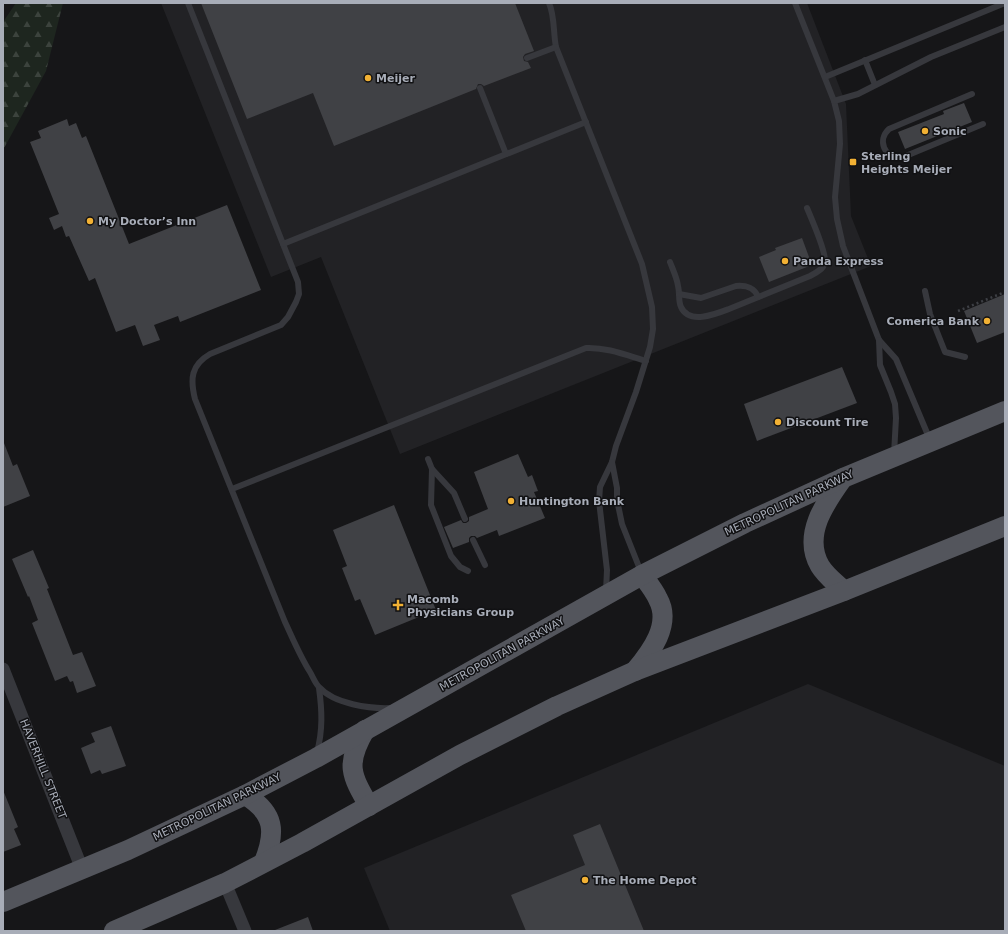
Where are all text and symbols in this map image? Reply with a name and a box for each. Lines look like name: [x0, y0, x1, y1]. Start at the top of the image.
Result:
place label: Meijer: [376, 72, 415, 85]
marker: Meijer: [363, 73, 373, 83]
place label: Sonic: [933, 125, 967, 138]
marker: Sonic: [920, 126, 930, 136]
place label: Sterling Heights Meijer: [861, 150, 952, 176]
marker: Sterling Heights Meijer: [848, 157, 858, 167]
place label: My Doctor’s Inn: [98, 215, 196, 228]
marker: My Doctor’s Inn: [85, 216, 95, 226]
place label: Panda Express: [793, 255, 884, 268]
marker: Panda Express: [780, 256, 790, 266]
place label: Comerica Bank: [887, 315, 980, 328]
marker: Comerica Bank: [982, 316, 992, 326]
place label: Discount Tire: [786, 416, 868, 429]
marker: Discount Tire: [773, 417, 783, 427]
street label: METROPOLITAN PARKWAY: [722, 467, 856, 539]
place label: Huntington Bank: [519, 495, 625, 508]
marker: Huntington Bank: [506, 496, 516, 506]
place label: Macomb Physicians Group: [407, 593, 514, 619]
marker: Macomb Physicians Group: [392, 599, 404, 611]
street label: METROPOLITAN PARKWAY: [437, 614, 567, 694]
street label: HAVERHILL STREET: [17, 717, 69, 821]
street label: METROPOLITAN PARKWAY: [151, 770, 283, 844]
place label: The Home Depot: [593, 874, 696, 887]
marker: The Home Depot: [580, 875, 590, 885]

